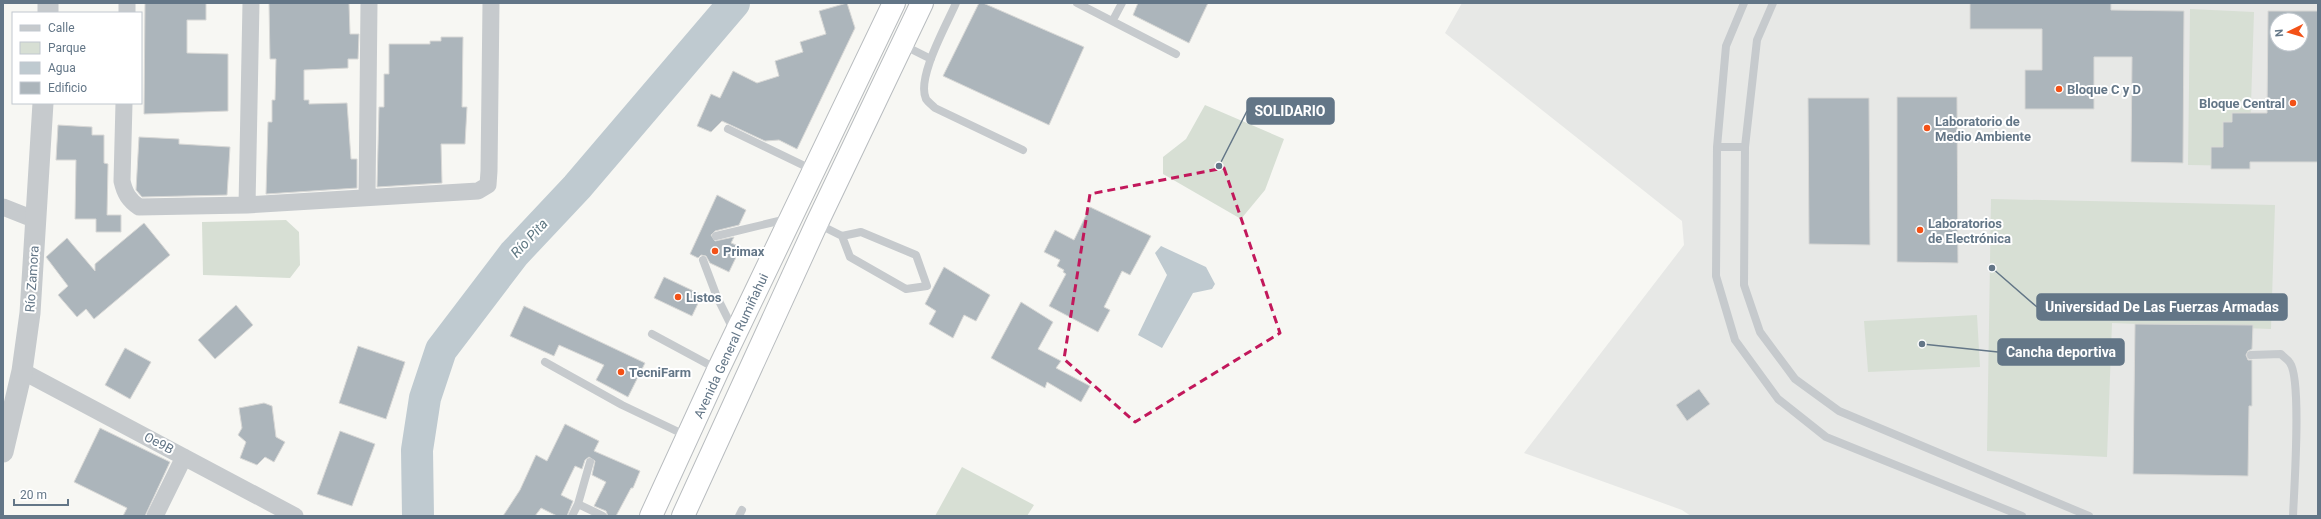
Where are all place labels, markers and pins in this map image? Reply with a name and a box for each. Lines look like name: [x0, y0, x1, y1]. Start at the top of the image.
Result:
place label: Bloque C y D: [2067, 82, 2141, 97]
marker: Bloque C y D: [2054, 84, 2064, 94]
place label: Bloque Central: [2199, 96, 2285, 111]
callout: SOLIDARIO: [1247, 98, 1334, 124]
marker: Bloque Central: [2288, 98, 2298, 108]
place label: Laboratorio de Medio Ambiente: [1935, 114, 2031, 144]
marker: Laboratorio de Medio Ambiente: [1922, 123, 1932, 133]
place label: Laboratorios de Electrónica: [1928, 216, 2011, 246]
marker: Laboratorios de Electrónica: [1915, 225, 1925, 235]
place label: Primax: [723, 244, 765, 259]
marker: Primax: [710, 246, 720, 256]
place label: Listos: [686, 290, 722, 305]
marker: Listos: [673, 292, 683, 302]
callout: Universidad De Las Fuerzas Armadas: [2037, 294, 2287, 320]
callout: Cancha deportiva: [1998, 339, 2124, 365]
place label: TecniFarm: [629, 365, 691, 380]
marker: TecniFarm: [616, 367, 626, 377]

